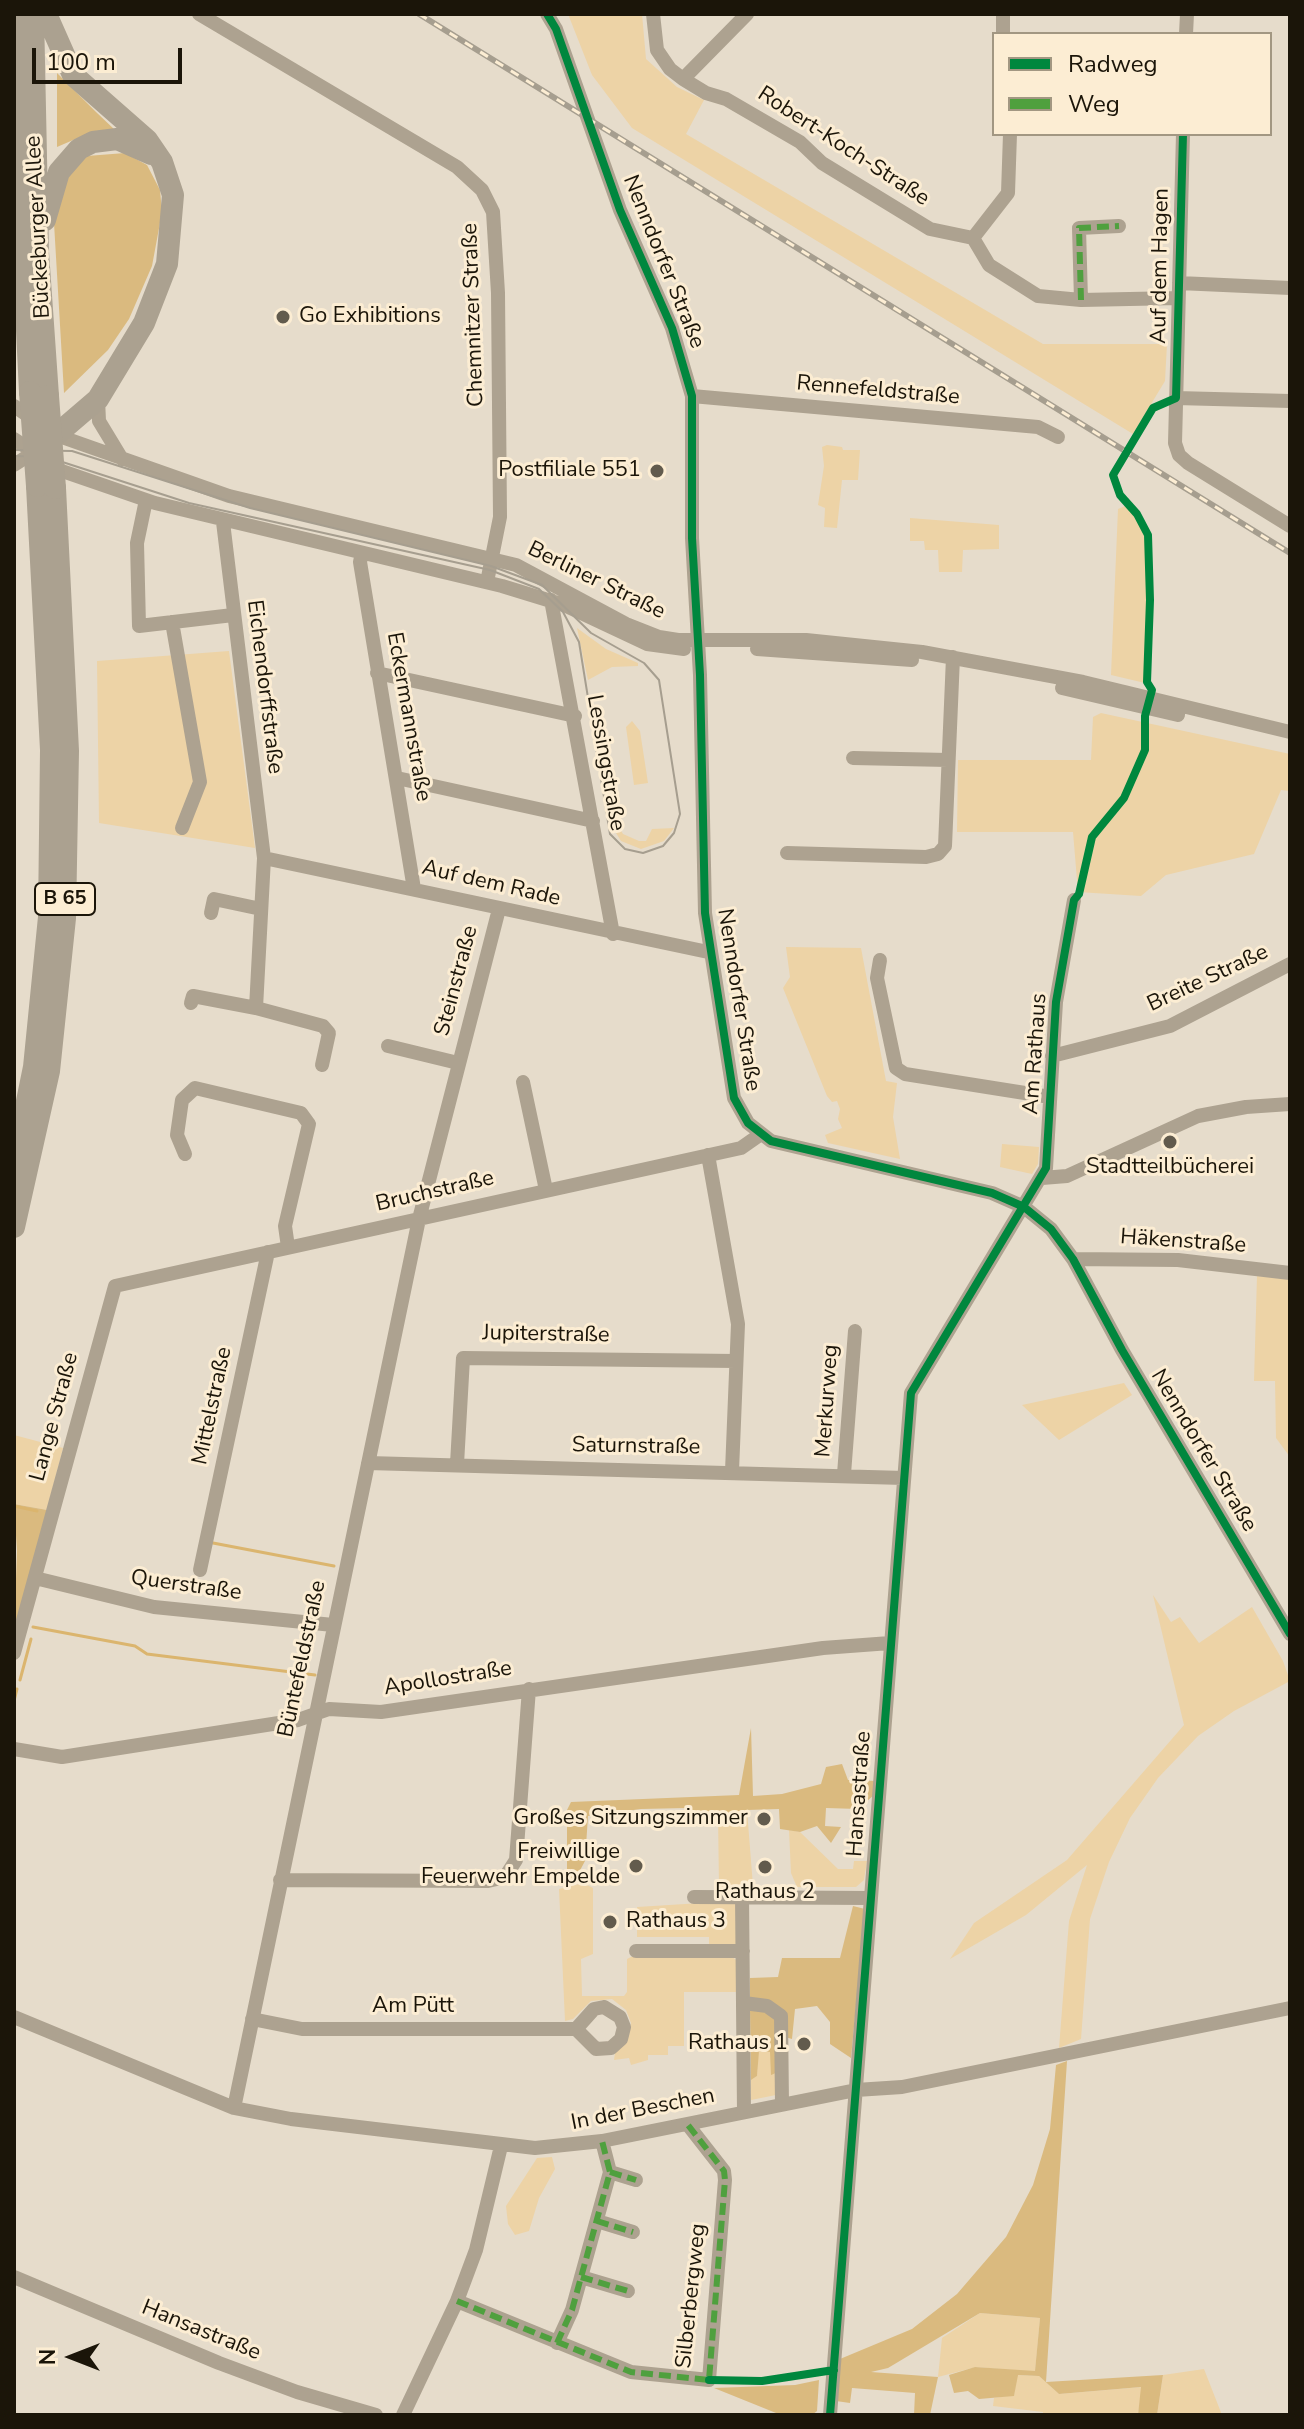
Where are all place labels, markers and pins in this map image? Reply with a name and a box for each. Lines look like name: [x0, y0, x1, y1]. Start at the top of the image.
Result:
place label: Go Exhibitions: [299, 304, 441, 330]
marker: Go Exhibitions: [274, 308, 292, 326]
place label: Postfiliale 551: [498, 458, 641, 484]
marker: Postfiliale 551: [648, 462, 666, 480]
marker: Stadtteilbücherei: [1161, 1133, 1179, 1151]
place label: Stadtteilbücherei: [1086, 1155, 1254, 1181]
place label: Großes Sitzungszimmer: [513, 1806, 748, 1832]
marker: Großes Sitzungszimmer: [755, 1810, 773, 1828]
place label: Freiwillige Feuerwehr Empelde: [421, 1840, 620, 1892]
marker: Freiwillige Feuerwehr Empelde: [627, 1857, 645, 1875]
marker: Rathaus 2: [756, 1858, 774, 1876]
place label: Rathaus 2: [715, 1880, 815, 1906]
place label: Rathaus 3: [626, 1909, 726, 1935]
marker: Rathaus 3: [601, 1913, 619, 1931]
place label: Rathaus 1: [688, 2031, 788, 2057]
marker: Rathaus 1: [795, 2035, 813, 2053]

